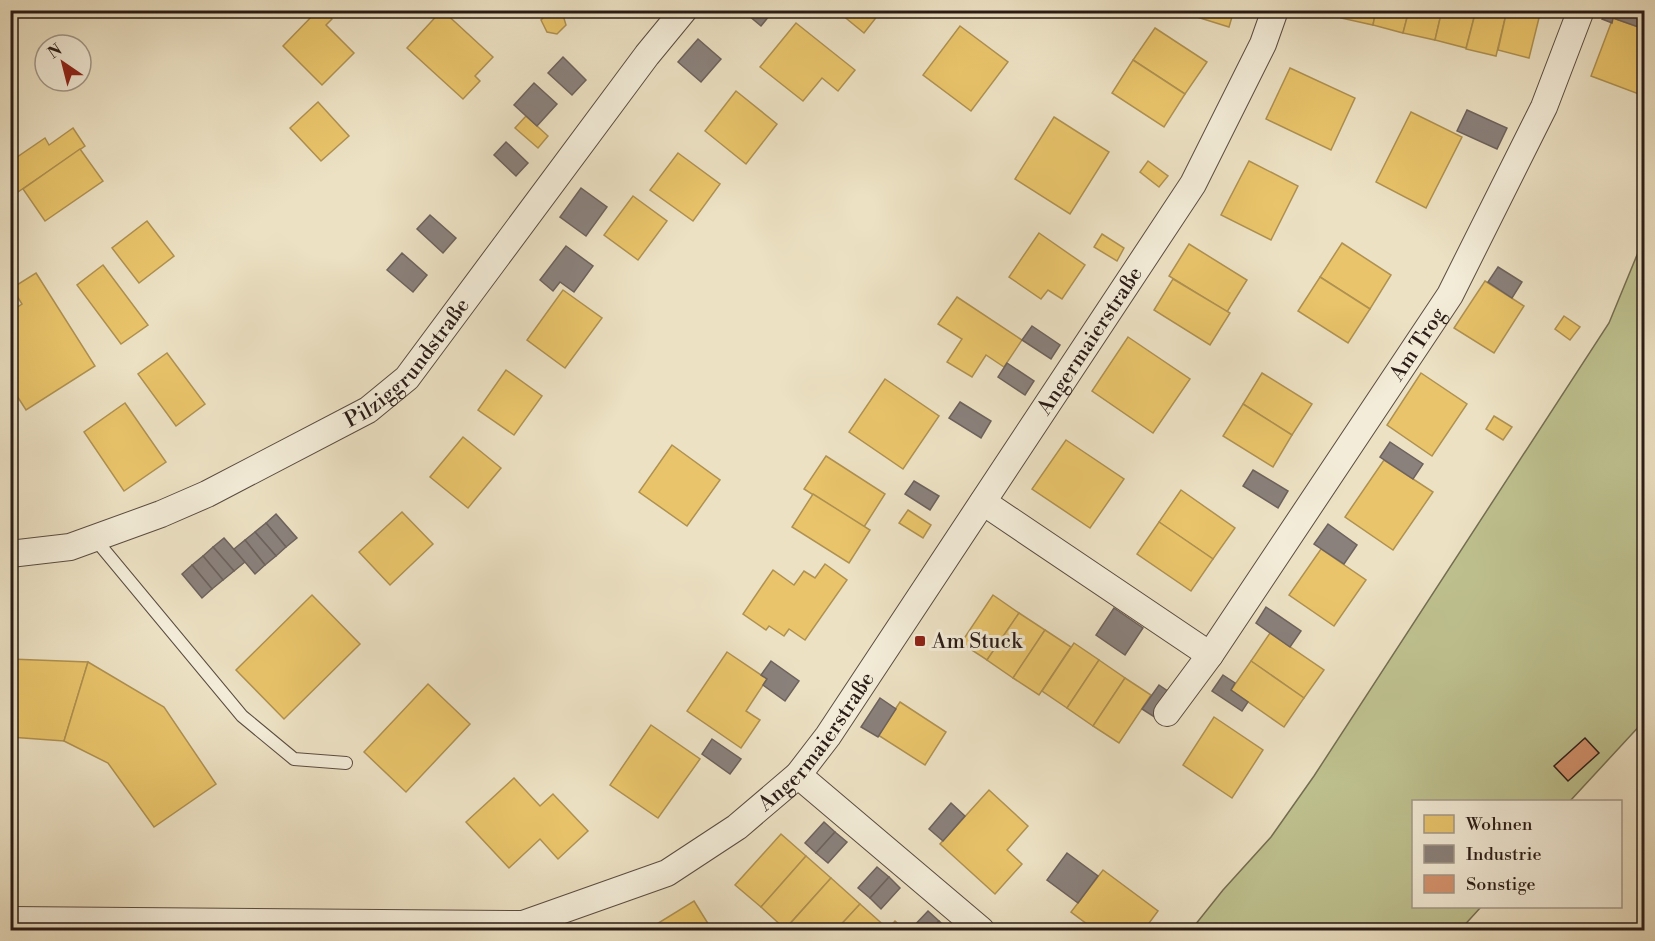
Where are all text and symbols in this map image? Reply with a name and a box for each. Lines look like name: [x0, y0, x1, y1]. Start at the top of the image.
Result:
north arrow: [33, 33, 93, 93]
text: N: [44, 40, 66, 63]
street label: Angermaierstraße: [1031, 262, 1149, 421]
street label: Pilziggrundstraße: [340, 293, 476, 434]
street label: Am Trog: [1384, 303, 1452, 387]
place label: Am Stuck: [931, 629, 1023, 655]
marker: Am Stuck: [913, 634, 927, 648]
street label: Angermaierstraße: [752, 667, 881, 818]
legend: [1412, 800, 1622, 908]
text: Wohnen: [1465, 813, 1533, 836]
text: Industrie: [1466, 843, 1542, 866]
text: Sonstige: [1466, 873, 1536, 896]

